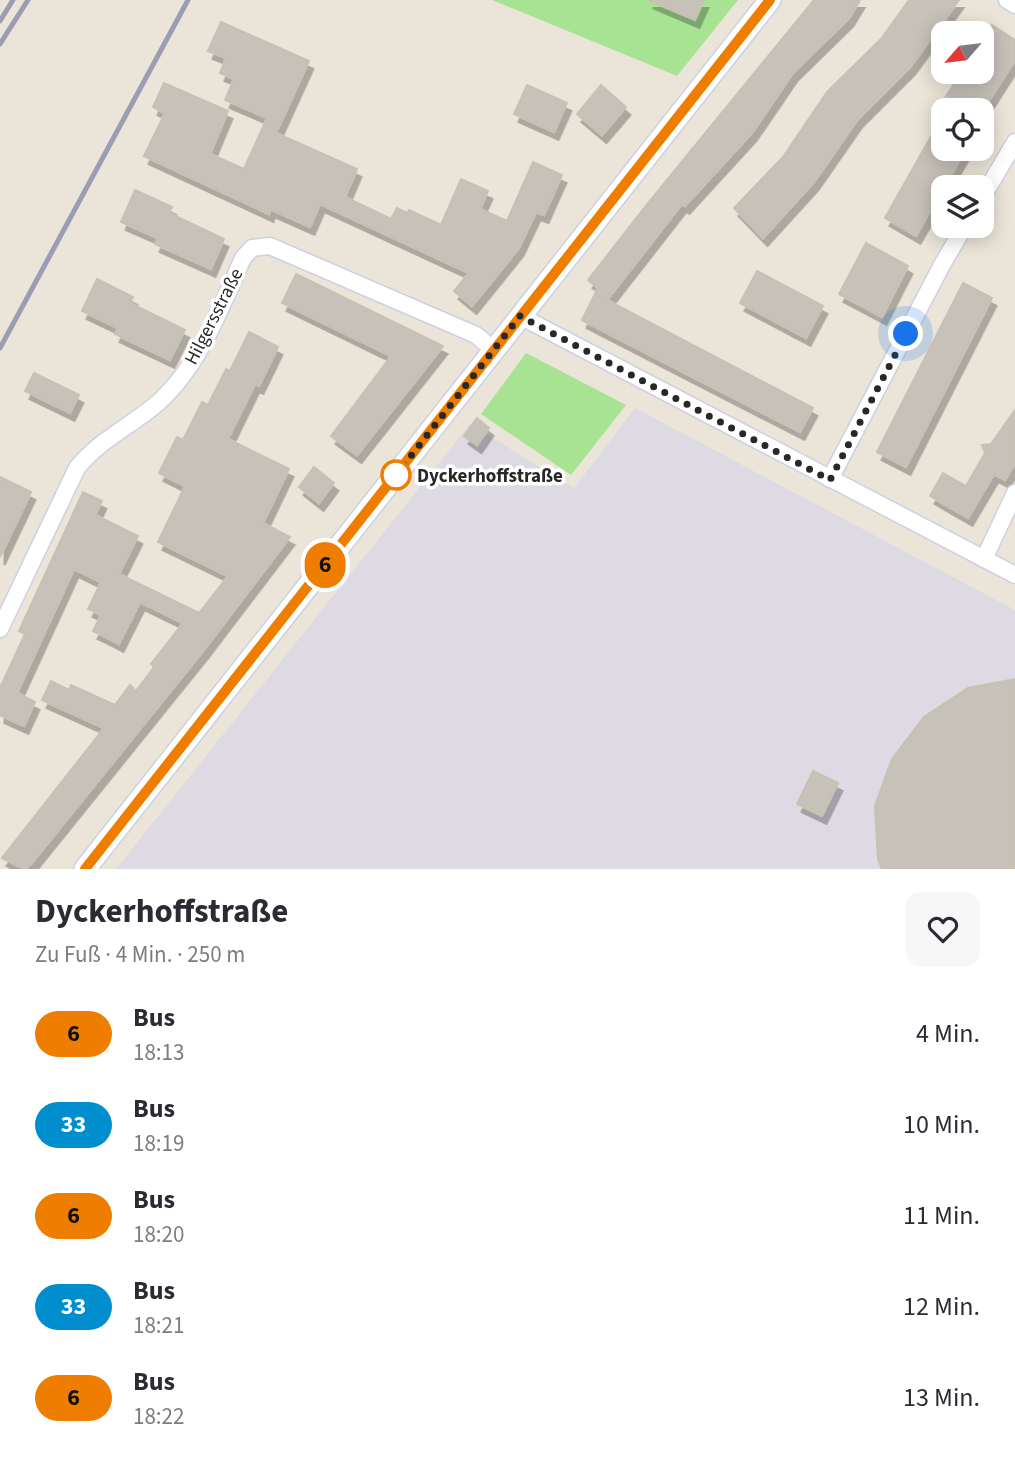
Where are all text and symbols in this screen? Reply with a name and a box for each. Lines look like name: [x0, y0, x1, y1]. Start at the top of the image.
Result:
north arrow: [931, 21, 994, 84]
map controls: [931, 21, 994, 238]
button: locate: [931, 98, 994, 161]
button: layers: [931, 175, 994, 238]
street label: Hilgersstraße: [178, 264, 250, 370]
your location: [888, 316, 923, 351]
marker: Dyckerhoffstraße: [381, 460, 411, 490]
place label: Dyckerhoffstraße: [417, 463, 563, 490]
line badge: 6: [302, 542, 348, 588]
text: 6: [319, 547, 331, 582]
text: Dyckerhoffstraße: [35, 888, 288, 935]
button: heart: [906, 892, 980, 966]
text: Zu Fuß · 4 Min. · 250 m: [35, 938, 245, 971]
text: Bus: [133, 999, 175, 1036]
text: 4 Min.: [916, 1015, 980, 1052]
text: 6: [67, 1016, 80, 1051]
text: 18:13: [133, 1036, 184, 1069]
text: Bus: [133, 1090, 175, 1127]
text: 10 Min.: [903, 1106, 980, 1143]
text: 33: [61, 1107, 86, 1142]
text: 18:19: [133, 1127, 184, 1160]
text: Bus: [133, 1181, 175, 1218]
text: 11 Min.: [903, 1197, 980, 1234]
text: 6: [67, 1198, 80, 1233]
text: 18:20: [133, 1218, 184, 1251]
text: Bus: [133, 1272, 175, 1309]
text: 12 Min.: [903, 1288, 980, 1325]
text: 33: [61, 1289, 86, 1324]
text: 18:21: [133, 1309, 184, 1342]
text: Bus: [133, 1363, 175, 1400]
text: 13 Min.: [903, 1379, 980, 1416]
text: 6: [67, 1380, 80, 1415]
text: 18:22: [133, 1400, 184, 1433]

